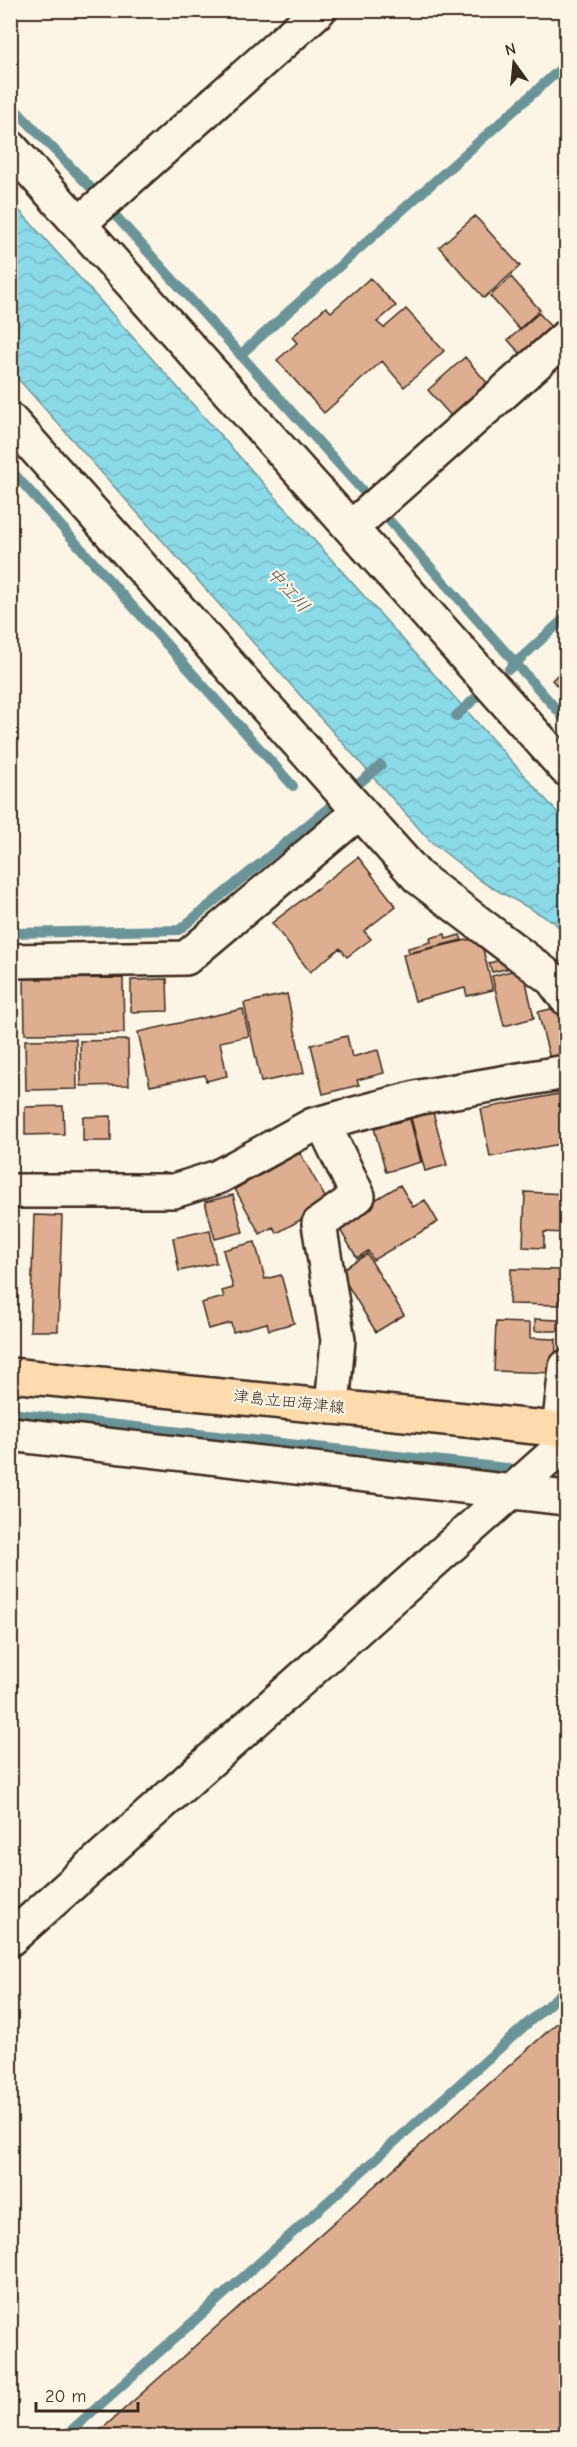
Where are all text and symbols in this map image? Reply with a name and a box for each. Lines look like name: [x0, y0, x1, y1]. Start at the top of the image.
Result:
north arrow: [484, 33, 544, 93]
text: N: [503, 39, 518, 60]
water label: 中江川: [262, 563, 314, 617]
street label: 津島立田海津線: [232, 1387, 346, 1417]
scale bar: [36, 2375, 138, 2413]
text: 20 m: [45, 2386, 86, 2407]

